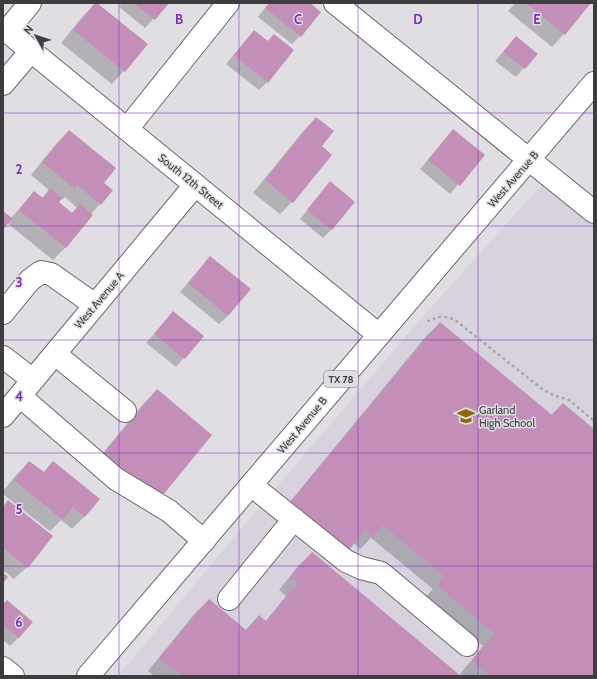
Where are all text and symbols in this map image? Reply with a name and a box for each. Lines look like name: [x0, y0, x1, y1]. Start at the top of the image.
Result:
text: B: [175, 11, 183, 27]
text: C: [294, 11, 302, 27]
text: D: [413, 11, 423, 27]
text: E: [533, 11, 541, 27]
north arrow: [16, 16, 56, 56]
text: N: [20, 22, 36, 37]
street label: West Avenue B: [485, 148, 542, 210]
street label: South 12th Street: [155, 150, 227, 212]
text: 2: [16, 161, 23, 177]
street label: West Avenue A: [71, 268, 127, 331]
text: 3: [15, 274, 23, 290]
road number: TX 78: [324, 371, 358, 387]
text: 4: [15, 388, 23, 404]
street label: West Avenue B: [274, 393, 330, 456]
place label: Garland High School: [479, 403, 535, 430]
school or university icon: Garland High School: [456, 406, 476, 426]
text: 5: [16, 501, 23, 517]
text: 6: [15, 614, 23, 630]

